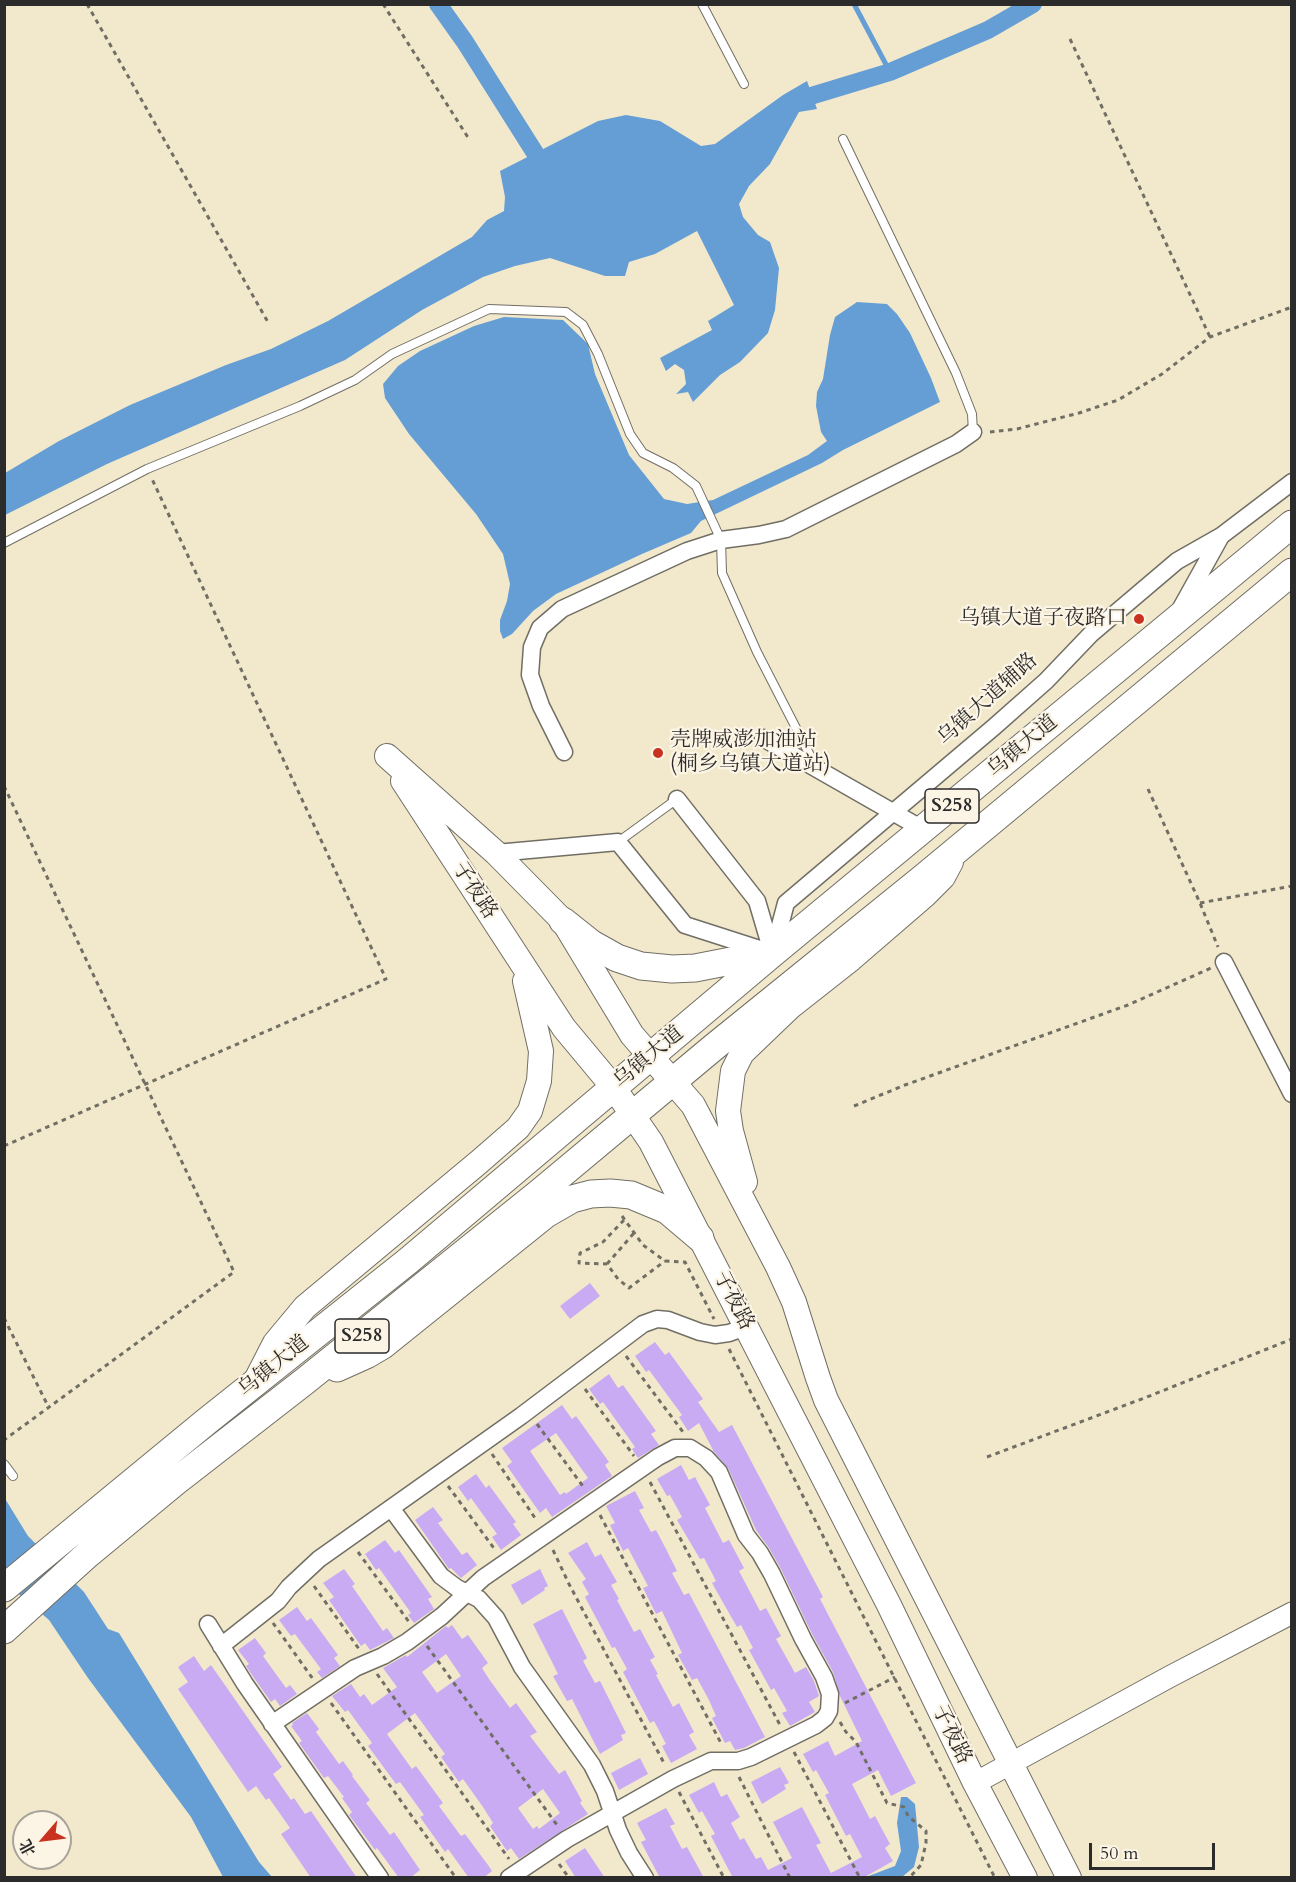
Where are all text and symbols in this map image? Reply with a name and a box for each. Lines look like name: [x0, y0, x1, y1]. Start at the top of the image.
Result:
place label: 乌镇大道子夜路口: [959, 606, 1127, 632]
marker: 乌镇大道子夜路口: [1132, 612, 1146, 626]
street label: 乌镇大道辅路: [933, 648, 1043, 752]
street label: 乌镇大道: [983, 710, 1063, 784]
place label: 壳牌威澎加油站 (桐乡乌镇大道站): [670, 728, 830, 778]
marker: 壳牌威澎加油站 (桐乡乌镇大道站): [651, 746, 665, 760]
road number: S258: [925, 789, 979, 823]
street label: 子夜路: [446, 858, 502, 924]
street label: 乌镇大道: [609, 1021, 689, 1095]
street label: 子夜路: [707, 1267, 759, 1335]
road number: S258: [335, 1319, 389, 1353]
street label: 乌镇大道: [233, 1331, 315, 1403]
street label: 子夜路: [926, 1701, 976, 1769]
north arrow: [12, 1810, 72, 1870]
scale bar: [1092, 1831, 1218, 1869]
text: 北: [14, 1835, 41, 1860]
text: 50 m: [1100, 1841, 1139, 1866]

